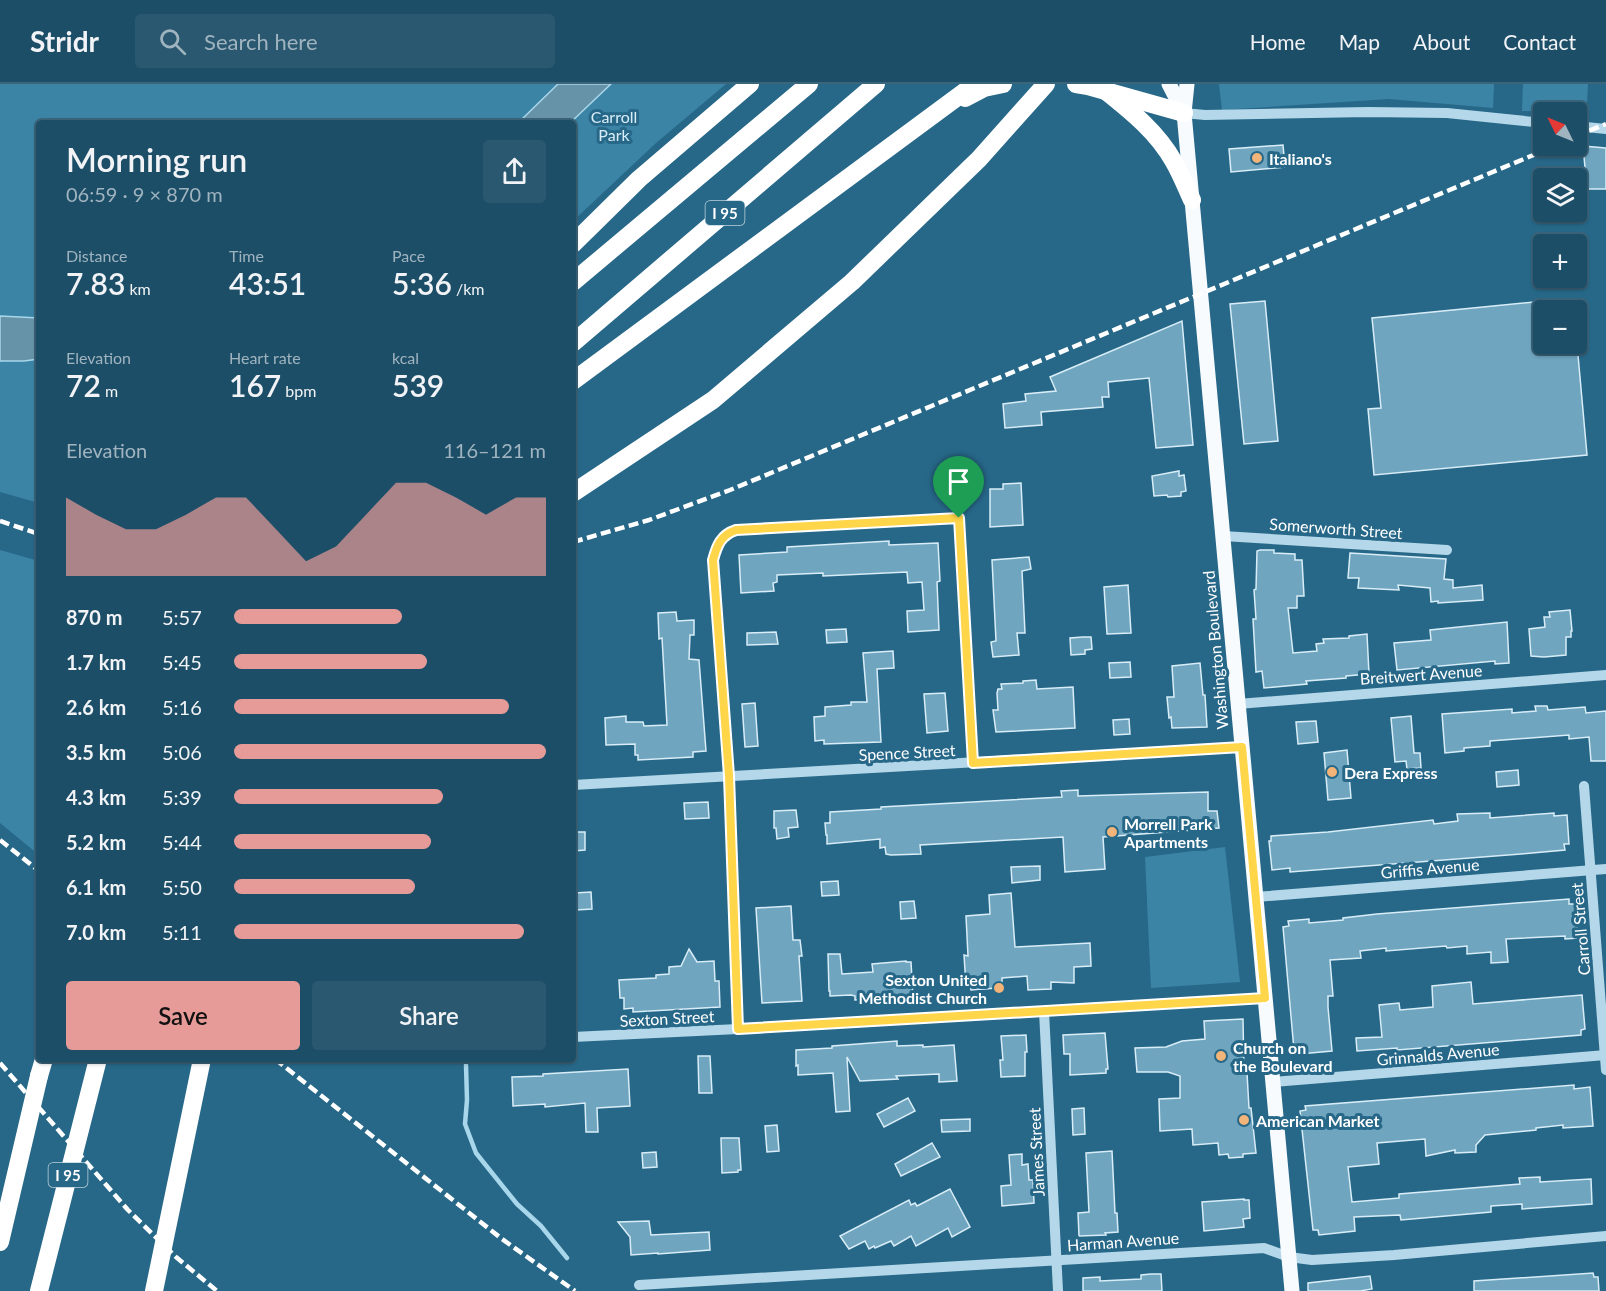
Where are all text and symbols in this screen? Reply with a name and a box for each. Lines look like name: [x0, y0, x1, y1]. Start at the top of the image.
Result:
search box: [135, 14, 555, 68]
text: Stridr: [30, 24, 99, 58]
icon: search: [156, 25, 189, 58]
text: Search here: [204, 28, 318, 55]
text: Home: [1250, 29, 1306, 54]
text: Map: [1339, 29, 1380, 54]
text: About: [1413, 29, 1470, 54]
text: Contact: [1503, 29, 1576, 54]
north arrow: [1533, 102, 1587, 156]
map controls: [1533, 102, 1587, 354]
park label: Carroll Park: [591, 107, 637, 144]
text: Morning run: [66, 139, 247, 179]
button: share: [483, 140, 546, 203]
place label: Italiano's: [1269, 149, 1332, 168]
marker: Italiano's: [1250, 151, 1264, 165]
button: layers: [1533, 168, 1587, 222]
text: 06:59 · 9 × 870 m: [66, 182, 223, 206]
road number: I 95: [706, 201, 744, 225]
button: +: [1533, 234, 1587, 288]
text: Distance: [66, 246, 127, 265]
text: Time: [229, 246, 264, 265]
text: Pace: [392, 246, 425, 265]
text: 7.83: [66, 265, 125, 301]
text: 43:51: [229, 265, 306, 301]
text: 5:36: [392, 265, 452, 301]
text: km: [125, 279, 151, 298]
text: /km: [452, 279, 484, 298]
button: −: [1533, 300, 1587, 354]
text: Elevation: [66, 348, 131, 367]
text: Heart rate: [229, 348, 301, 367]
text: kcal: [392, 348, 419, 367]
text: 72: [66, 367, 101, 403]
text: 167: [229, 367, 281, 403]
text: 539: [392, 367, 444, 403]
text: m: [101, 381, 118, 400]
text: bpm: [281, 381, 316, 400]
text: Elevation: [66, 438, 147, 462]
text: 116–121 m: [443, 438, 546, 462]
pin: [933, 456, 984, 518]
icon: arrive: [942, 465, 975, 498]
street label: Somerworth Street: [1269, 514, 1403, 542]
street label: Washington Boulevard: [1199, 570, 1231, 730]
text: 870 m: [66, 605, 122, 629]
text: 5:57: [162, 605, 202, 629]
text: 1.7 km: [66, 650, 126, 674]
text: 5:45: [162, 650, 202, 674]
street label: Breitwert Avenue: [1359, 660, 1483, 688]
text: 2.6 km: [66, 695, 126, 719]
text: 5:16: [162, 695, 202, 719]
text: 3.5 km: [66, 740, 126, 764]
text: 5:06: [162, 740, 202, 764]
street label: Spence Street: [858, 740, 956, 764]
place label: Dera Express: [1344, 763, 1437, 782]
marker: Dera Express: [1325, 765, 1339, 779]
text: 4.3 km: [66, 785, 126, 809]
text: 5:39: [162, 785, 202, 809]
place label: Morrell Park Apartments: [1123, 814, 1213, 851]
marker: Morrell Park Apartments: [1105, 825, 1119, 839]
text: 5.2 km: [66, 830, 126, 854]
text: 5:44: [162, 830, 202, 854]
street label: Griffis Avenue: [1380, 854, 1480, 882]
text: 6.1 km: [66, 875, 126, 899]
text: 5:50: [162, 875, 202, 899]
street label: Carroll Street: [1566, 882, 1594, 976]
text: 7.0 km: [66, 920, 126, 944]
text: 5:11: [162, 920, 202, 944]
place label: Sexton United Methodist Church: [858, 970, 987, 1007]
button: Save: [66, 981, 300, 1050]
button: Share: [312, 981, 546, 1050]
marker: Sexton United Methodist Church: [992, 981, 1006, 995]
street label: Sexton Street: [619, 1006, 715, 1030]
place label: Church on the Boulevard: [1233, 1038, 1333, 1075]
street label: Grinnalds Avenue: [1376, 1039, 1500, 1069]
marker: Church on the Boulevard: [1214, 1049, 1228, 1063]
street label: James Street: [1024, 1107, 1048, 1197]
place label: American Market: [1255, 1111, 1379, 1130]
marker: American Market: [1237, 1113, 1251, 1127]
road number: I 95: [48, 1163, 88, 1187]
street label: Harman Avenue: [1066, 1228, 1180, 1254]

